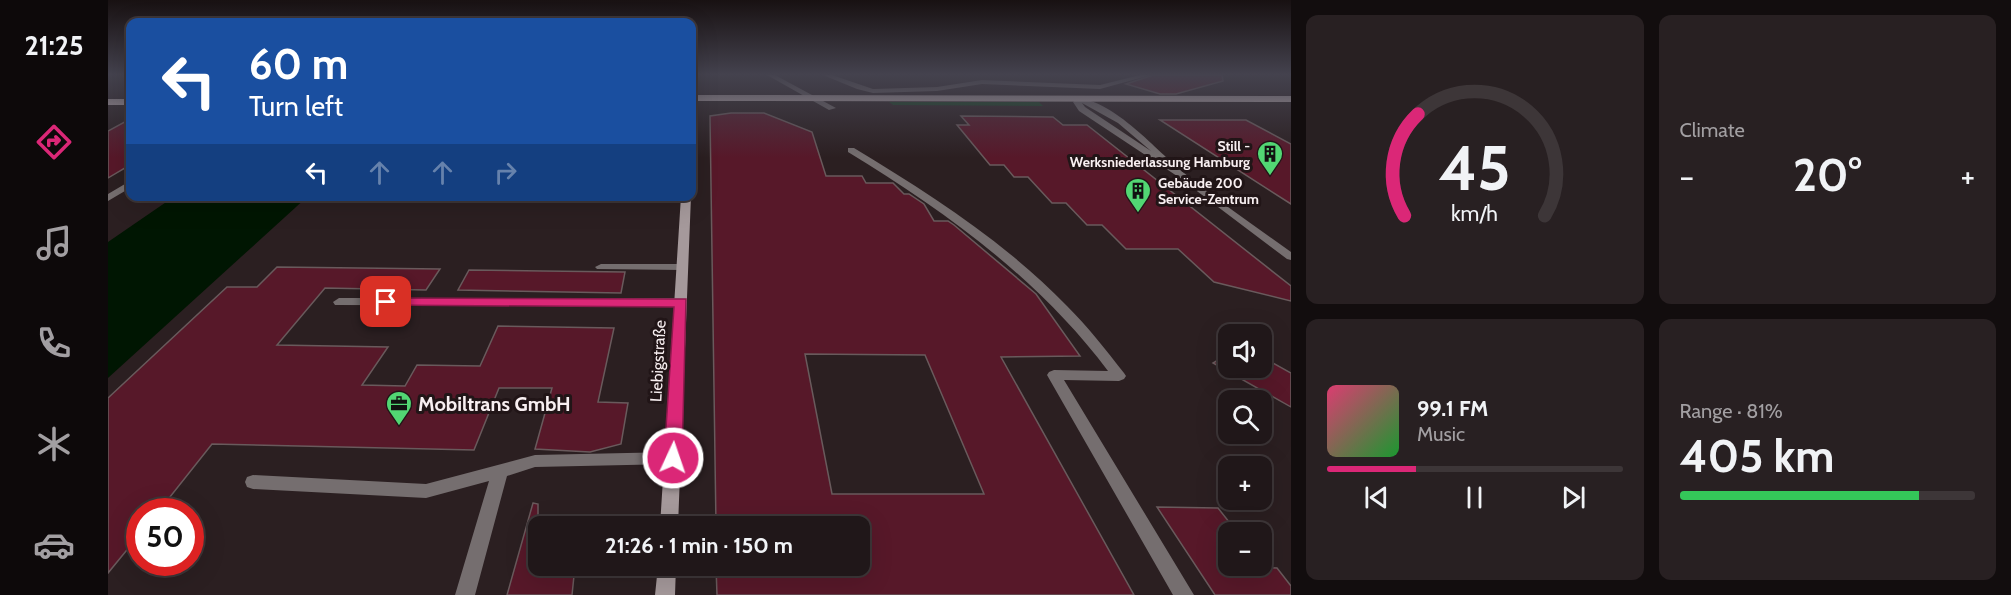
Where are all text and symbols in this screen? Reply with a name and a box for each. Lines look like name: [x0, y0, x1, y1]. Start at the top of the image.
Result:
text: 21:25: [24, 29, 84, 62]
text: 60 m: [249, 38, 348, 90]
icon: left: [150, 42, 228, 120]
text: Turn left: [249, 90, 343, 123]
text: Climate: [1680, 118, 1745, 142]
icon: directions: [33, 121, 75, 163]
text: 45: [1439, 130, 1511, 206]
place label: Still - Werksniederlassung Hamburg: [1070, 137, 1250, 171]
building icon: Still - Werksniederlassung Hamburg: [1255, 139, 1285, 177]
text: 20°: [1793, 148, 1862, 202]
icon: left: [300, 156, 333, 189]
icon: ahead: [363, 156, 396, 189]
icon: ahead: [426, 156, 459, 189]
icon: right: [489, 156, 522, 189]
text: −: [1680, 156, 1694, 196]
text: +: [1960, 156, 1975, 196]
place label: Gebäude 200 Service-Zentrum: [1158, 174, 1259, 208]
building icon: Gebäude 200 Service-Zentrum: [1123, 176, 1153, 214]
text: km/h: [1451, 201, 1498, 227]
icon: music: [33, 222, 75, 264]
pin: [360, 276, 411, 327]
icon: arrive: [369, 285, 402, 318]
street label: Liebigstraße: [646, 320, 670, 402]
icon: phone: [33, 322, 75, 364]
map controls: [1218, 324, 1272, 576]
button: sound: [1218, 324, 1272, 378]
office icon: Mobiltrans GmbH: [384, 389, 414, 427]
button: search: [1218, 390, 1272, 444]
place label: Mobiltrans GmbH: [418, 392, 571, 416]
text: 99.1 FM: [1417, 395, 1488, 422]
text: Range · 81%: [1680, 399, 1783, 423]
text: Music: [1417, 422, 1465, 446]
icon: climate: [33, 423, 75, 465]
position arrow: [641, 426, 705, 490]
text: 405 km: [1680, 429, 1834, 483]
button: +: [1218, 456, 1272, 510]
icon: previous: [1360, 481, 1393, 514]
icon: pause: [1458, 481, 1491, 514]
icon: next: [1557, 481, 1590, 514]
speed limit sign: 50: [126, 498, 204, 576]
button: −: [1218, 522, 1272, 576]
icon: car: [33, 524, 75, 566]
text: 21:26 · 1 min · 150 m: [605, 532, 793, 559]

